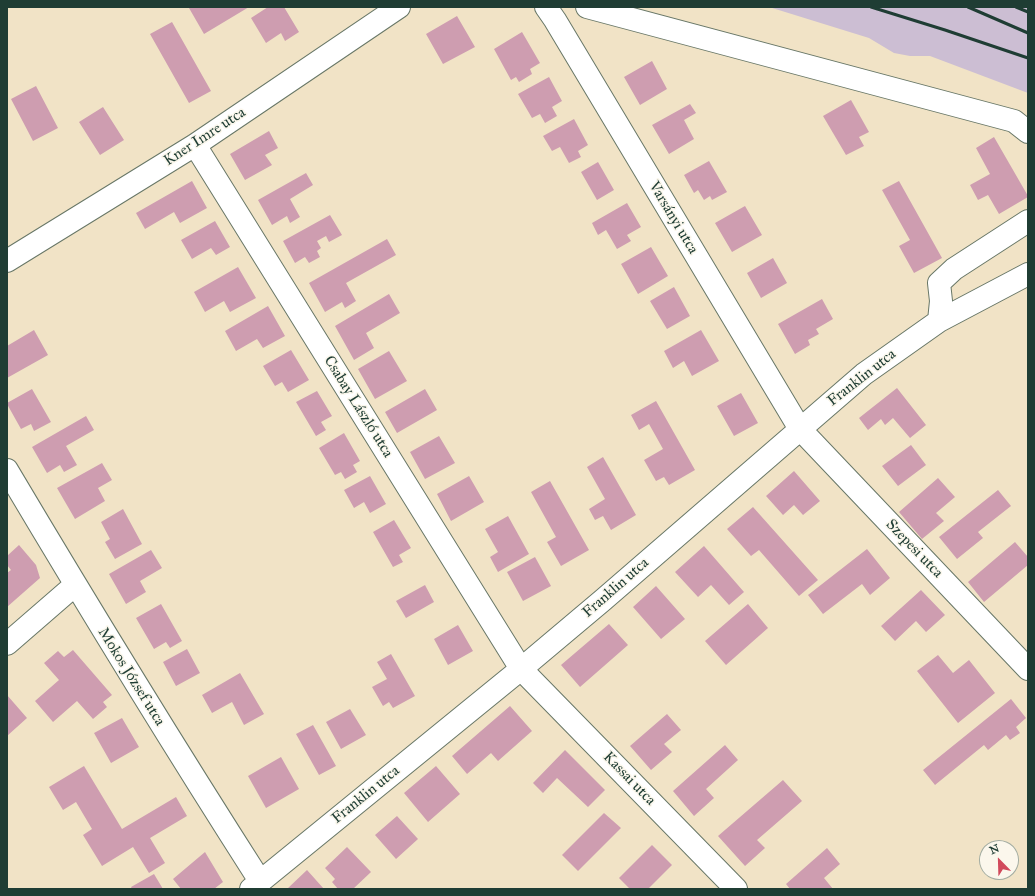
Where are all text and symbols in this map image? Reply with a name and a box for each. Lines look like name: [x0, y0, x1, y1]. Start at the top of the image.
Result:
street label: Kner Imre utca: [161, 104, 249, 170]
street label: Varsányi utca: [644, 179, 702, 257]
street label: Franklin utca: [824, 346, 900, 410]
street label: Csabay László utca: [320, 353, 396, 461]
street label: Szepesi utca: [882, 516, 946, 582]
street label: Franklin utca: [579, 554, 653, 622]
street label: Mokos József utca: [94, 625, 168, 729]
street label: Kassai utca: [599, 748, 659, 810]
street label: Franklin utca: [328, 762, 404, 828]
north arrow: [979, 840, 1019, 880]
text: N: [988, 842, 1001, 857]

